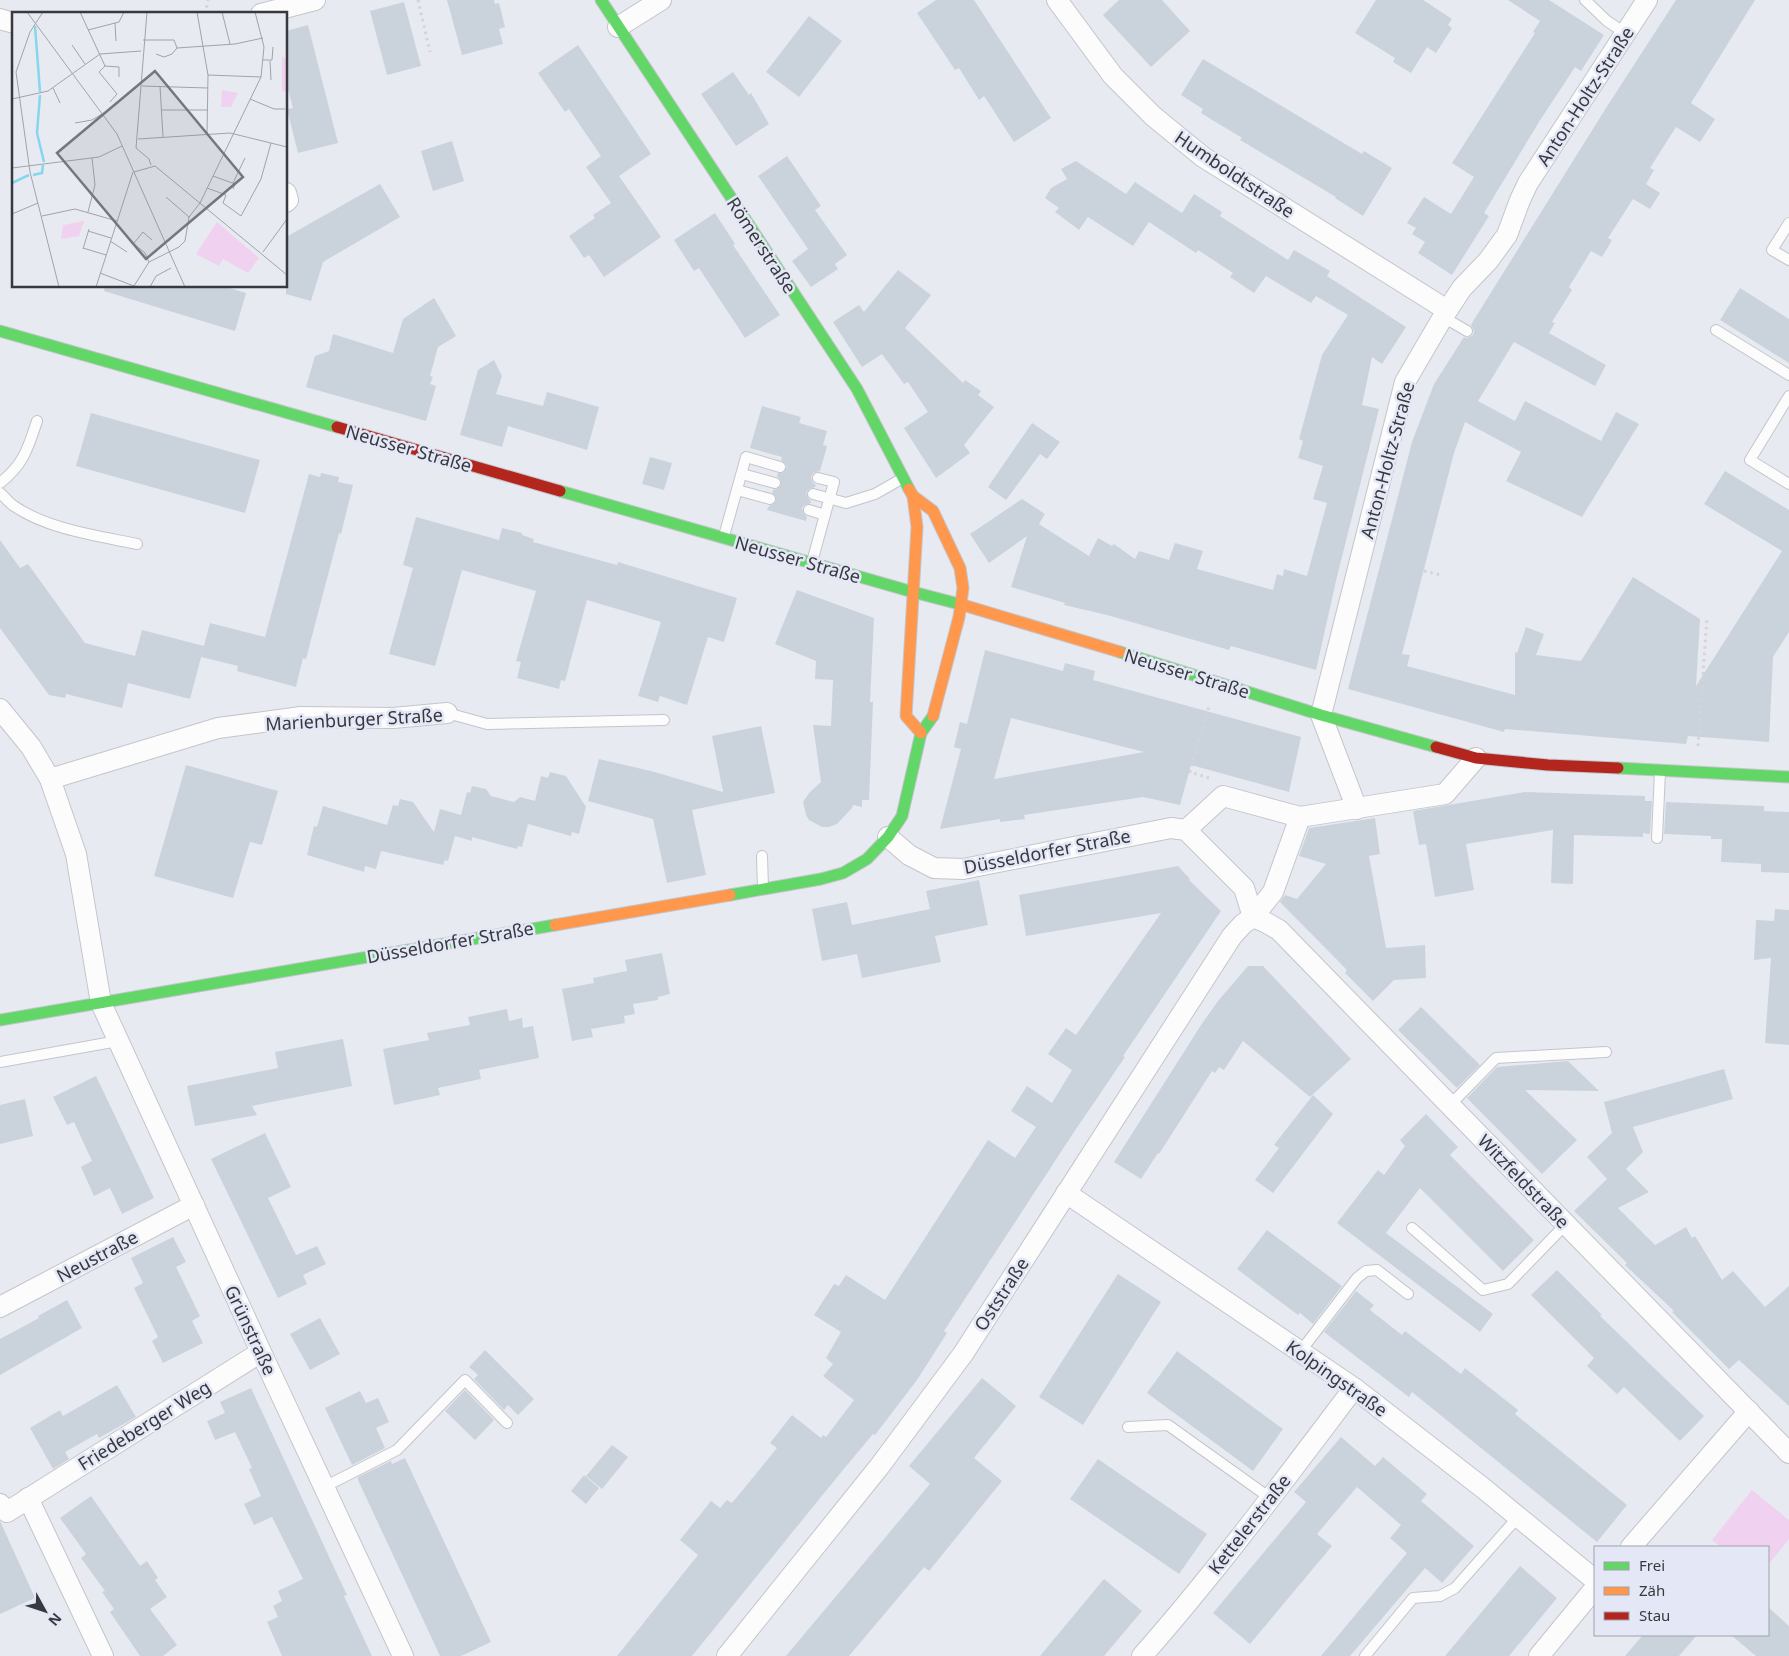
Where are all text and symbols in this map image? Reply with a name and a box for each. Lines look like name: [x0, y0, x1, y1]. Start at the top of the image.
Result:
inset map: [12, 12, 288, 288]
street label: Anton-Holtz-Straße: [1531, 22, 1639, 170]
street label: Humboldtstraße: [1171, 125, 1299, 223]
street label: Römerstraße: [722, 192, 802, 298]
street label: Anton-Holtz-Straße: [1354, 379, 1420, 541]
street label: Neusser Straße: [343, 419, 475, 477]
street label: Neusser Straße: [732, 530, 864, 588]
street label: Neusser Straße: [1122, 643, 1252, 703]
street label: Marienburger Straße: [265, 702, 443, 736]
street label: Düsseldorfer Straße: [962, 823, 1132, 879]
street label: Düsseldorfer Straße: [365, 915, 535, 969]
street label: Witzfeldstraße: [1473, 1129, 1575, 1233]
street label: Neustraße: [52, 1225, 142, 1287]
street label: Oststraße: [968, 1253, 1034, 1335]
street label: Grünstraße: [220, 1281, 282, 1379]
street label: Kolpingstraße: [1282, 1334, 1392, 1422]
street label: Friedeberger Weg: [73, 1374, 215, 1476]
street label: Kettelerstraße: [1202, 1469, 1296, 1579]
legend: [1594, 1546, 1769, 1636]
text: Frei: [1639, 1555, 1665, 1575]
text: Zäh: [1639, 1580, 1665, 1600]
north arrow: [20, 1586, 70, 1636]
text: Stau: [1639, 1605, 1670, 1625]
text: N: [44, 1609, 66, 1630]

